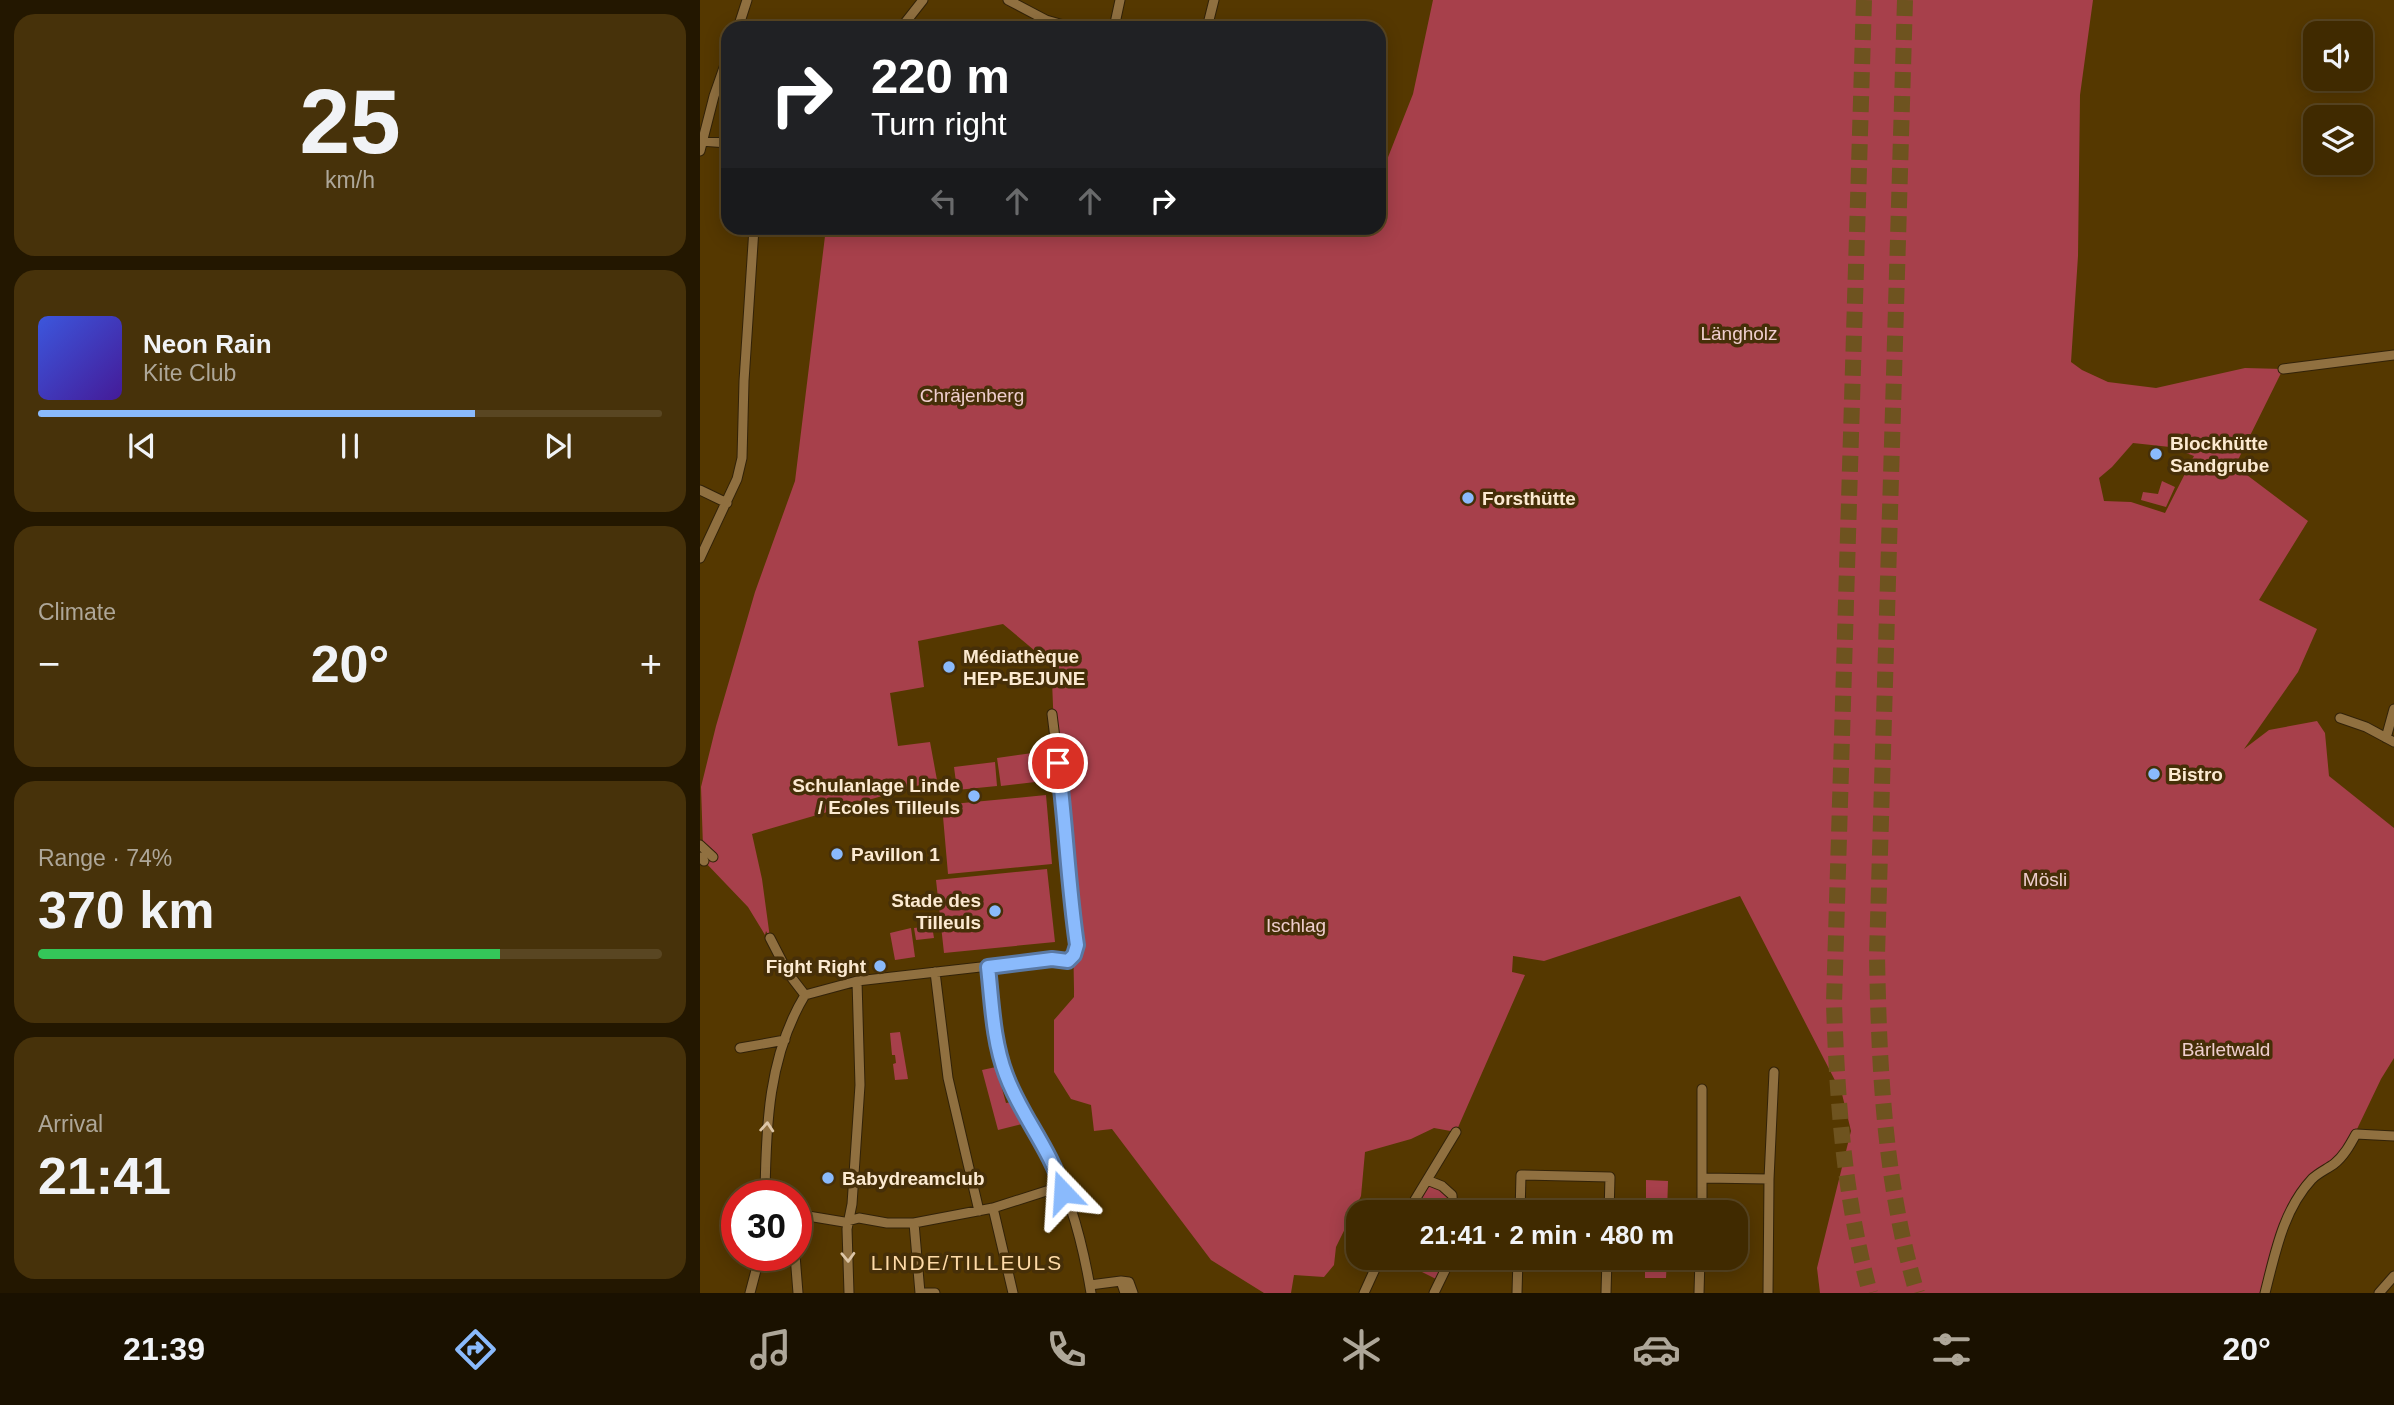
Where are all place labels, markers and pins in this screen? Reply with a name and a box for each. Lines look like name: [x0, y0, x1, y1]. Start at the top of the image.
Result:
place label: Blockhütte Sandgrube: [2170, 433, 2269, 476]
marker: Blockhütte Sandgrube: [2148, 446, 2164, 462]
place label: Forsthütte: [1482, 488, 1576, 509]
marker: Forsthütte: [1460, 490, 1476, 506]
place label: Médiathèque HEP-BEJUNE: [963, 646, 1085, 689]
marker: Médiathèque HEP-BEJUNE: [941, 659, 957, 675]
pin: [1028, 733, 1088, 793]
place label: Bistro: [2168, 764, 2223, 785]
marker: Bistro: [2146, 766, 2162, 782]
place label: Schulanlage Linde / Ecoles Tilleuls: [792, 775, 960, 818]
marker: Schulanlage Linde / Ecoles Tilleuls: [966, 788, 982, 804]
place label: Pavillon 1: [851, 844, 940, 865]
marker: Pavillon 1: [829, 846, 845, 862]
place label: Stade des Tilleuls: [891, 890, 981, 933]
marker: Stade des Tilleuls: [987, 903, 1003, 919]
place label: Fight Right: [766, 956, 867, 977]
marker: Fight Right: [872, 958, 888, 974]
place label: Babydreamclub: [842, 1168, 985, 1189]
marker: Babydreamclub: [820, 1170, 836, 1186]

